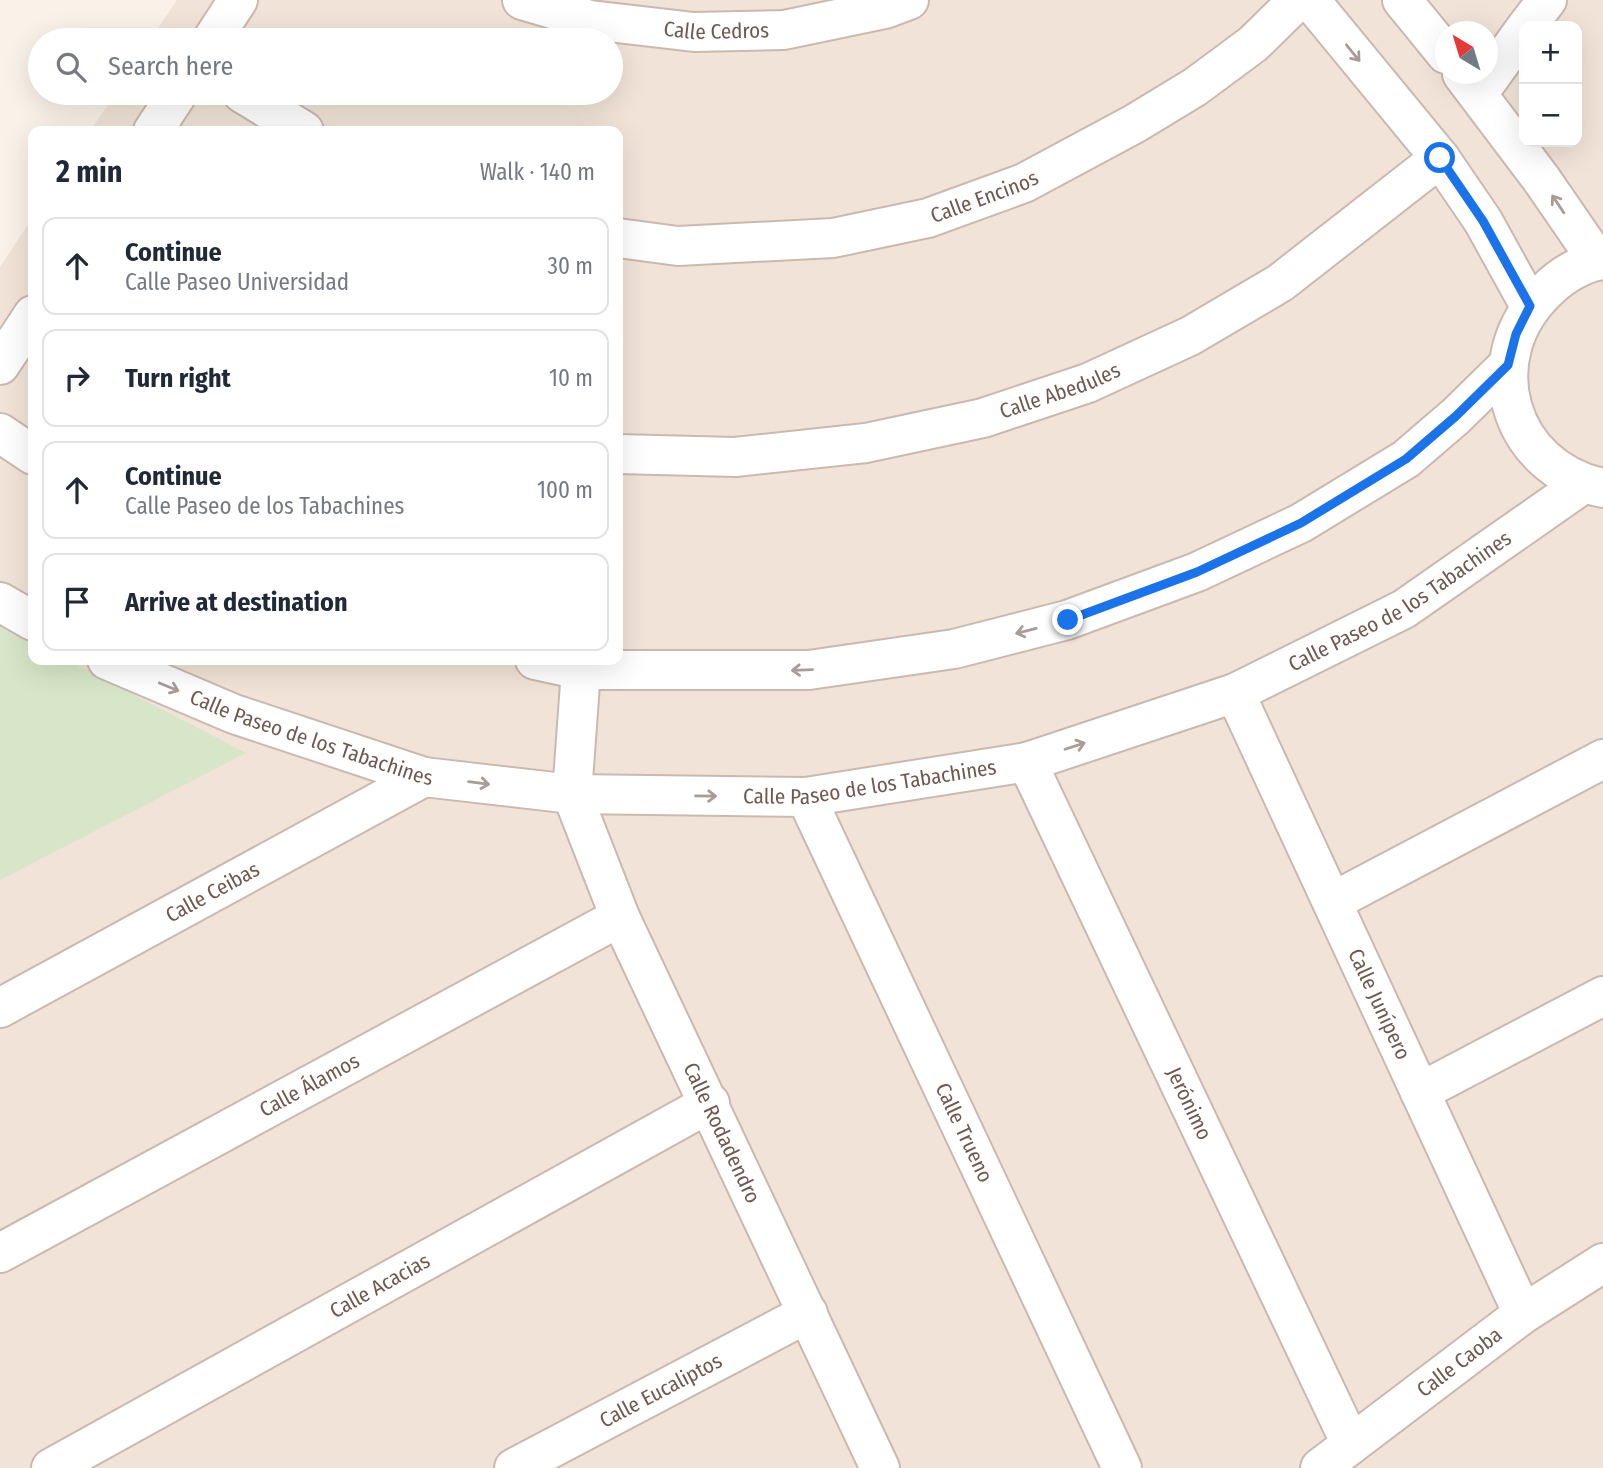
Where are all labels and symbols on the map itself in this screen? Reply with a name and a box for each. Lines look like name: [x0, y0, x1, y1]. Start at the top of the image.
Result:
street label: Calle Cedros: [662, 16, 769, 45]
north arrow: [1435, 21, 1498, 84]
one-way arrow: [1345, 43, 1361, 61]
route start: [1424, 142, 1455, 173]
street label: Calle Encinos: [927, 165, 1043, 229]
one-way arrow: [1551, 195, 1565, 214]
street label: Calle Abedules: [996, 357, 1124, 425]
street label: Calle Paseo de los Tabachines: [1284, 525, 1516, 677]
route end: [1052, 604, 1083, 635]
one-way arrow: [1015, 625, 1037, 638]
one-way arrow: [791, 663, 814, 677]
one-way arrow: [158, 682, 179, 695]
street label: Calle Paseo de los Tabachines: [186, 684, 434, 791]
one-way arrow: [1064, 739, 1086, 752]
street label: Calle Paseo de los Tabachines: [743, 754, 998, 810]
one-way arrow: [467, 777, 490, 790]
one-way arrow: [694, 789, 717, 802]
street label: Calle Ceibas: [161, 856, 264, 928]
street label: Calle Junípero: [1342, 945, 1416, 1064]
street label: Calle Álamos: [255, 1048, 364, 1123]
street label: Calle Rodadendro: [678, 1058, 766, 1207]
street label: Jerónimo: [1161, 1063, 1218, 1144]
street label: Calle Trueno: [930, 1079, 999, 1186]
street label: Calle Acacias: [325, 1248, 435, 1324]
street label: Calle Caoba: [1412, 1322, 1507, 1403]
street label: Calle Eucaliptos: [595, 1348, 727, 1434]

